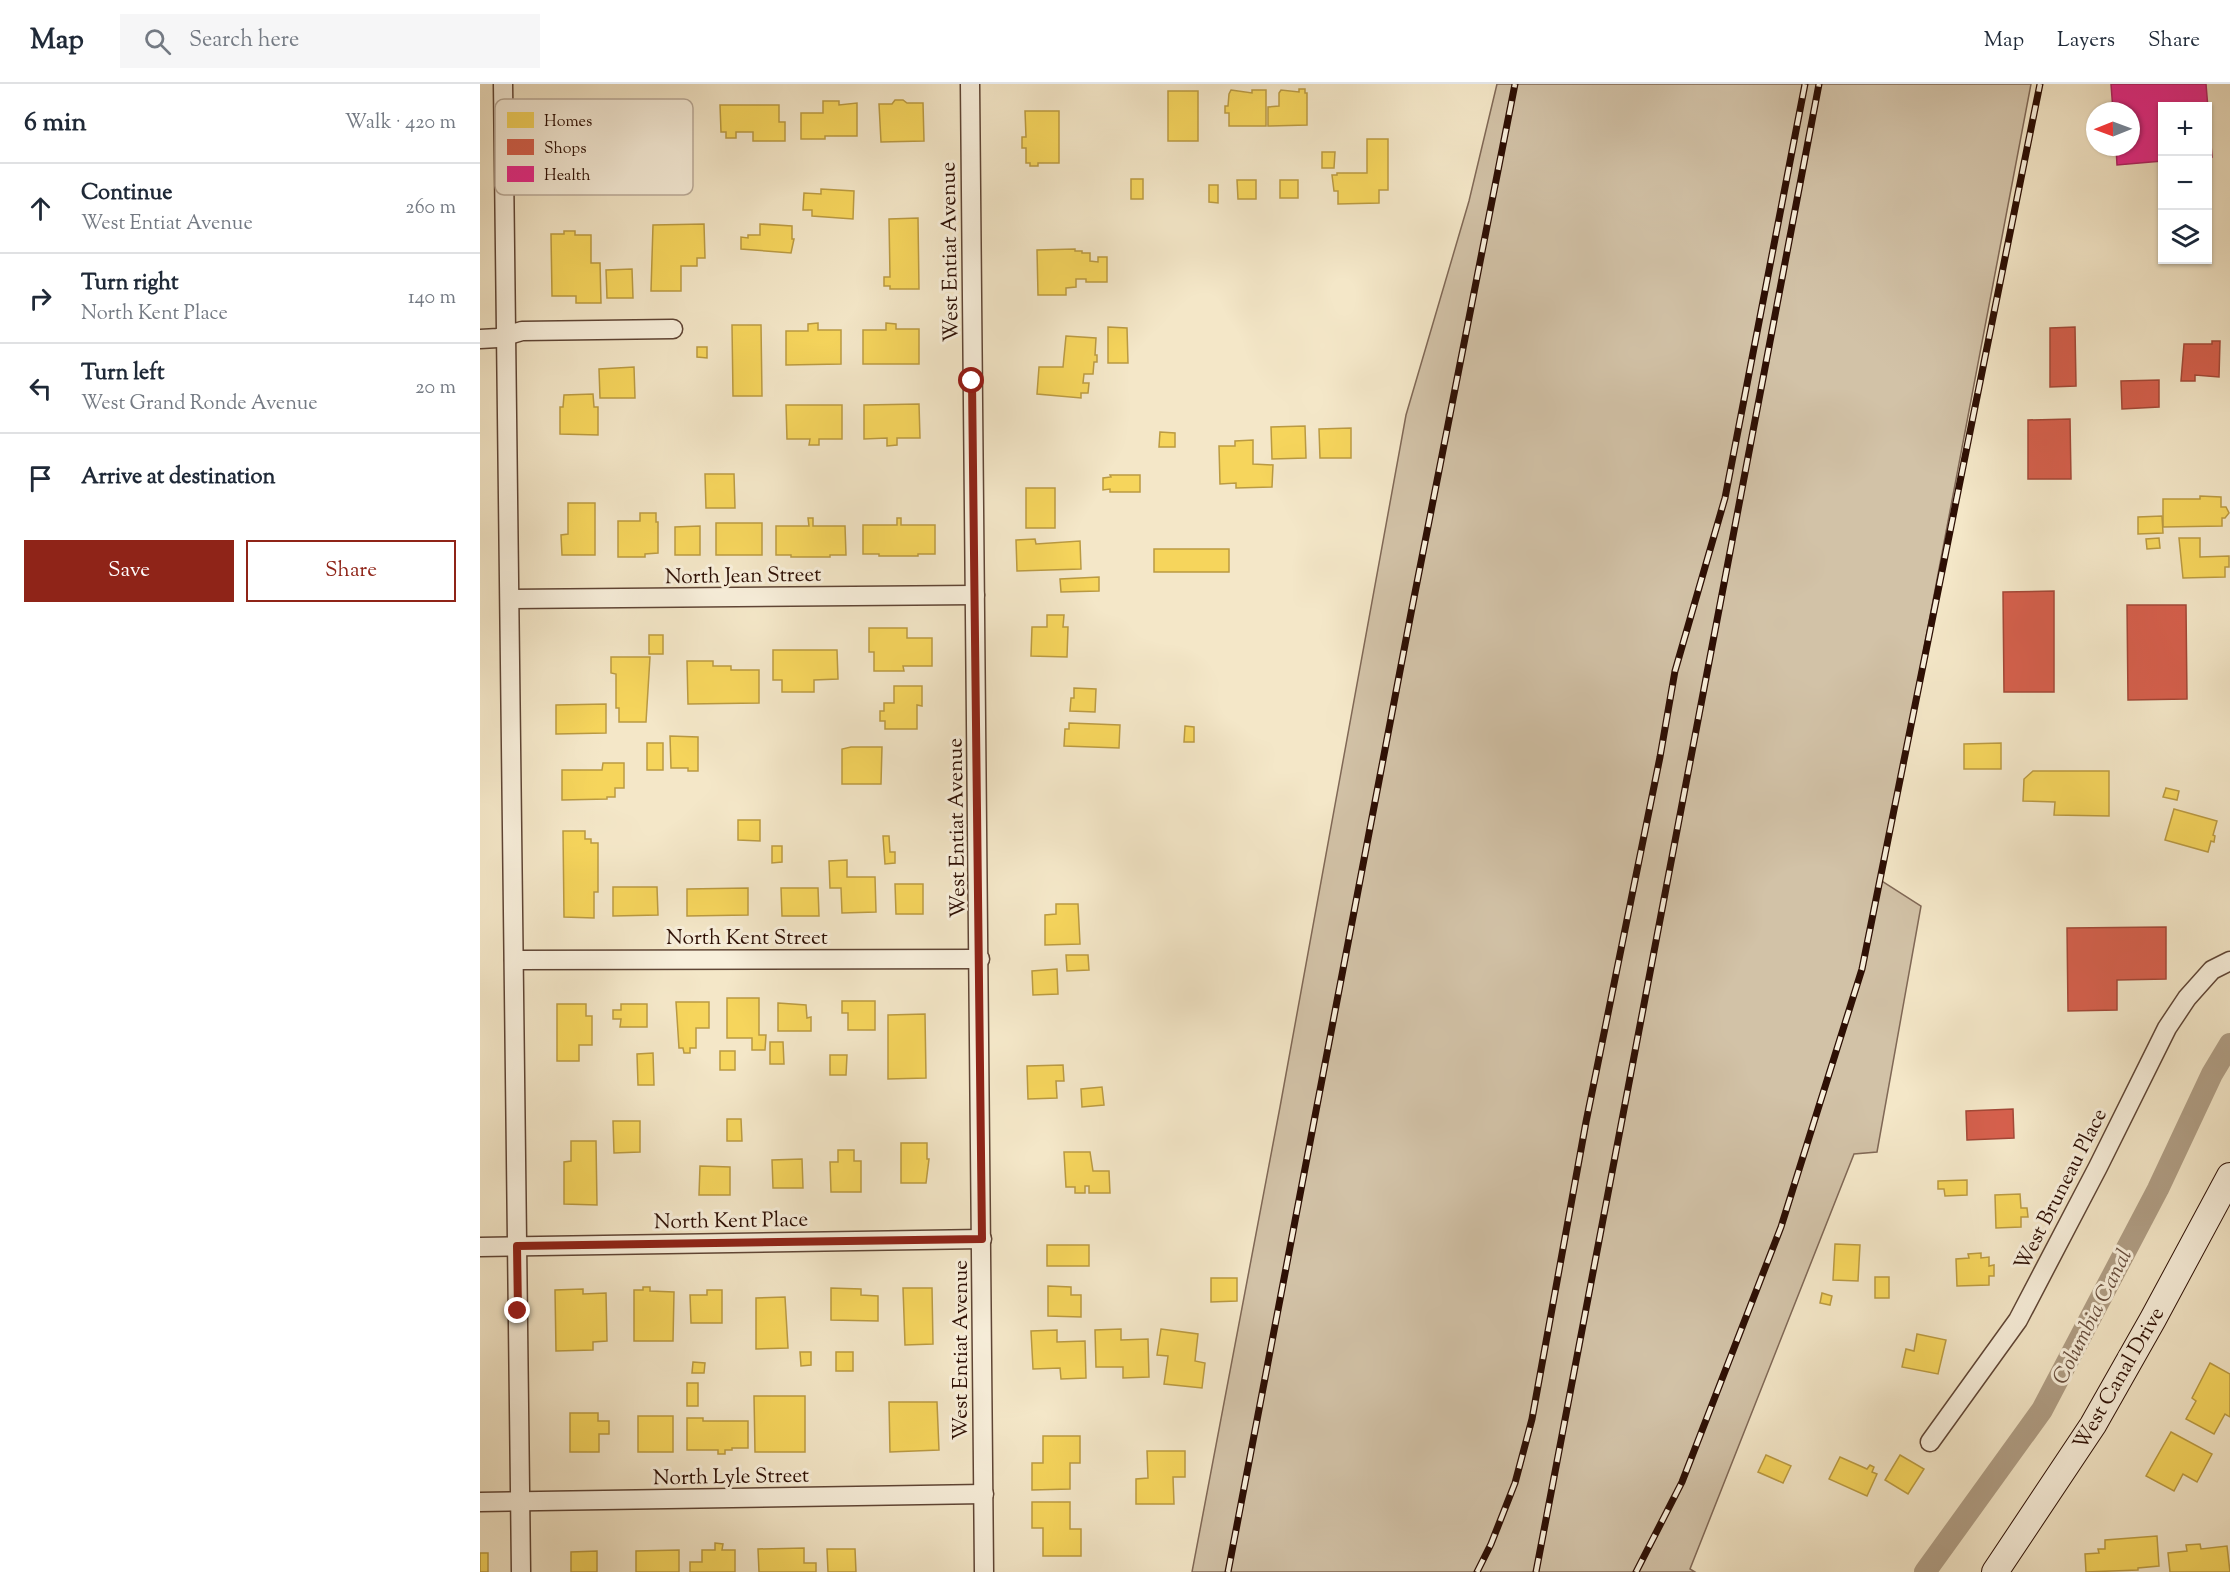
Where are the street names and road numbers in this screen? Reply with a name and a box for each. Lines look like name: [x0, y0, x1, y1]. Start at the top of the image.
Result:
street label: West Entiat Avenue: [934, 162, 968, 342]
street label: North Jean Street: [665, 561, 822, 593]
street label: West Entiat Avenue: [941, 738, 975, 918]
street label: North Kent Street: [666, 924, 828, 954]
street label: West Bruneau Place: [2008, 1104, 2116, 1276]
street label: North Kent Place: [654, 1206, 808, 1238]
street label: West Entiat Avenue: [947, 1260, 977, 1440]
street label: West Canal Drive: [2067, 1302, 2173, 1456]
street label: North Lyle Street: [653, 1462, 809, 1494]

